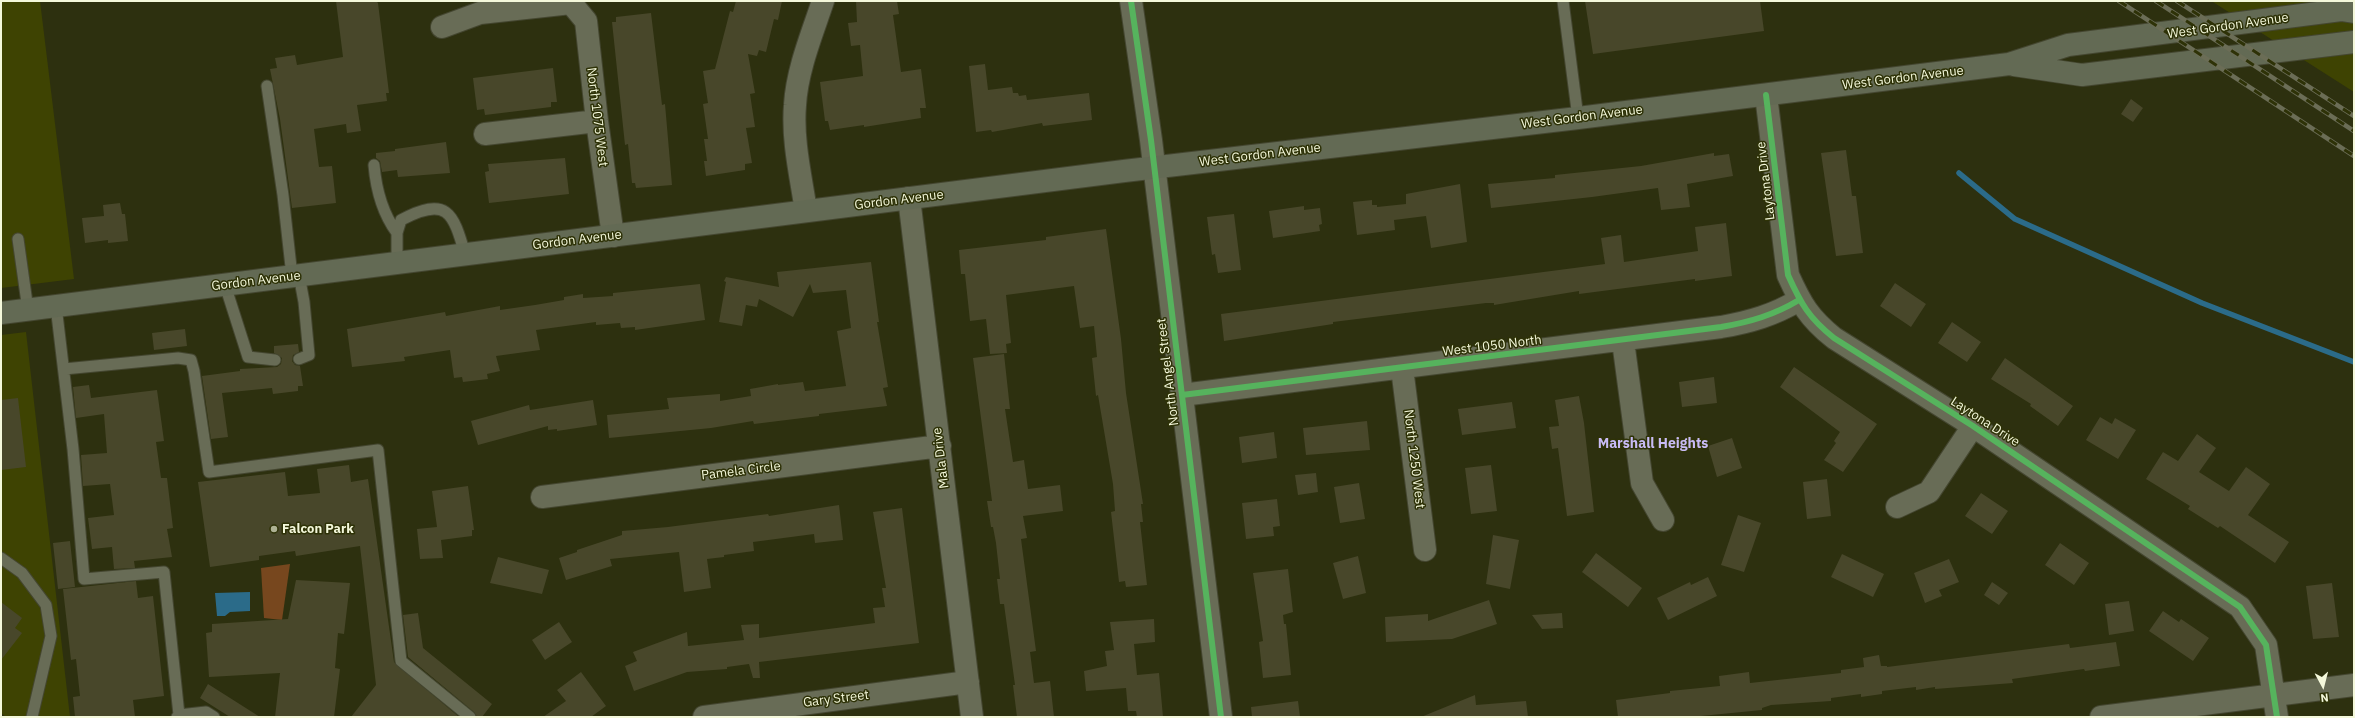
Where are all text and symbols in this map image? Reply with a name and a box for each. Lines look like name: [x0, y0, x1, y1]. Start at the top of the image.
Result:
street label: West Gordon Avenue: [2166, 10, 2290, 42]
street label: West Gordon Avenue: [1841, 63, 1965, 93]
street label: North 1075 West: [583, 66, 611, 168]
street label: West Gordon Avenue: [1520, 102, 1644, 132]
street label: West Gordon Avenue: [1198, 140, 1322, 170]
street label: Laytona Drive: [1753, 141, 1779, 221]
street label: Gordon Avenue: [854, 187, 944, 213]
street label: Gordon Avenue: [532, 227, 622, 253]
street label: Gordon Avenue: [211, 268, 301, 294]
street label: North Angel Street: [1154, 317, 1182, 427]
street label: West 1050 North: [1441, 332, 1543, 360]
street label: Laytona Drive: [1948, 394, 2022, 450]
street label: North 1250 West: [1400, 408, 1428, 510]
street label: Mala Drive: [930, 427, 952, 489]
district label: Marshall Heights: [1598, 436, 1708, 452]
street label: Pamela Circle: [700, 458, 782, 484]
place label: Falcon Park: [282, 521, 354, 537]
marker: Falcon Park: [269, 524, 279, 534]
north arrow: [2303, 666, 2343, 706]
street label: Gary Street: [802, 687, 870, 711]
text: N: [2320, 690, 2329, 705]

